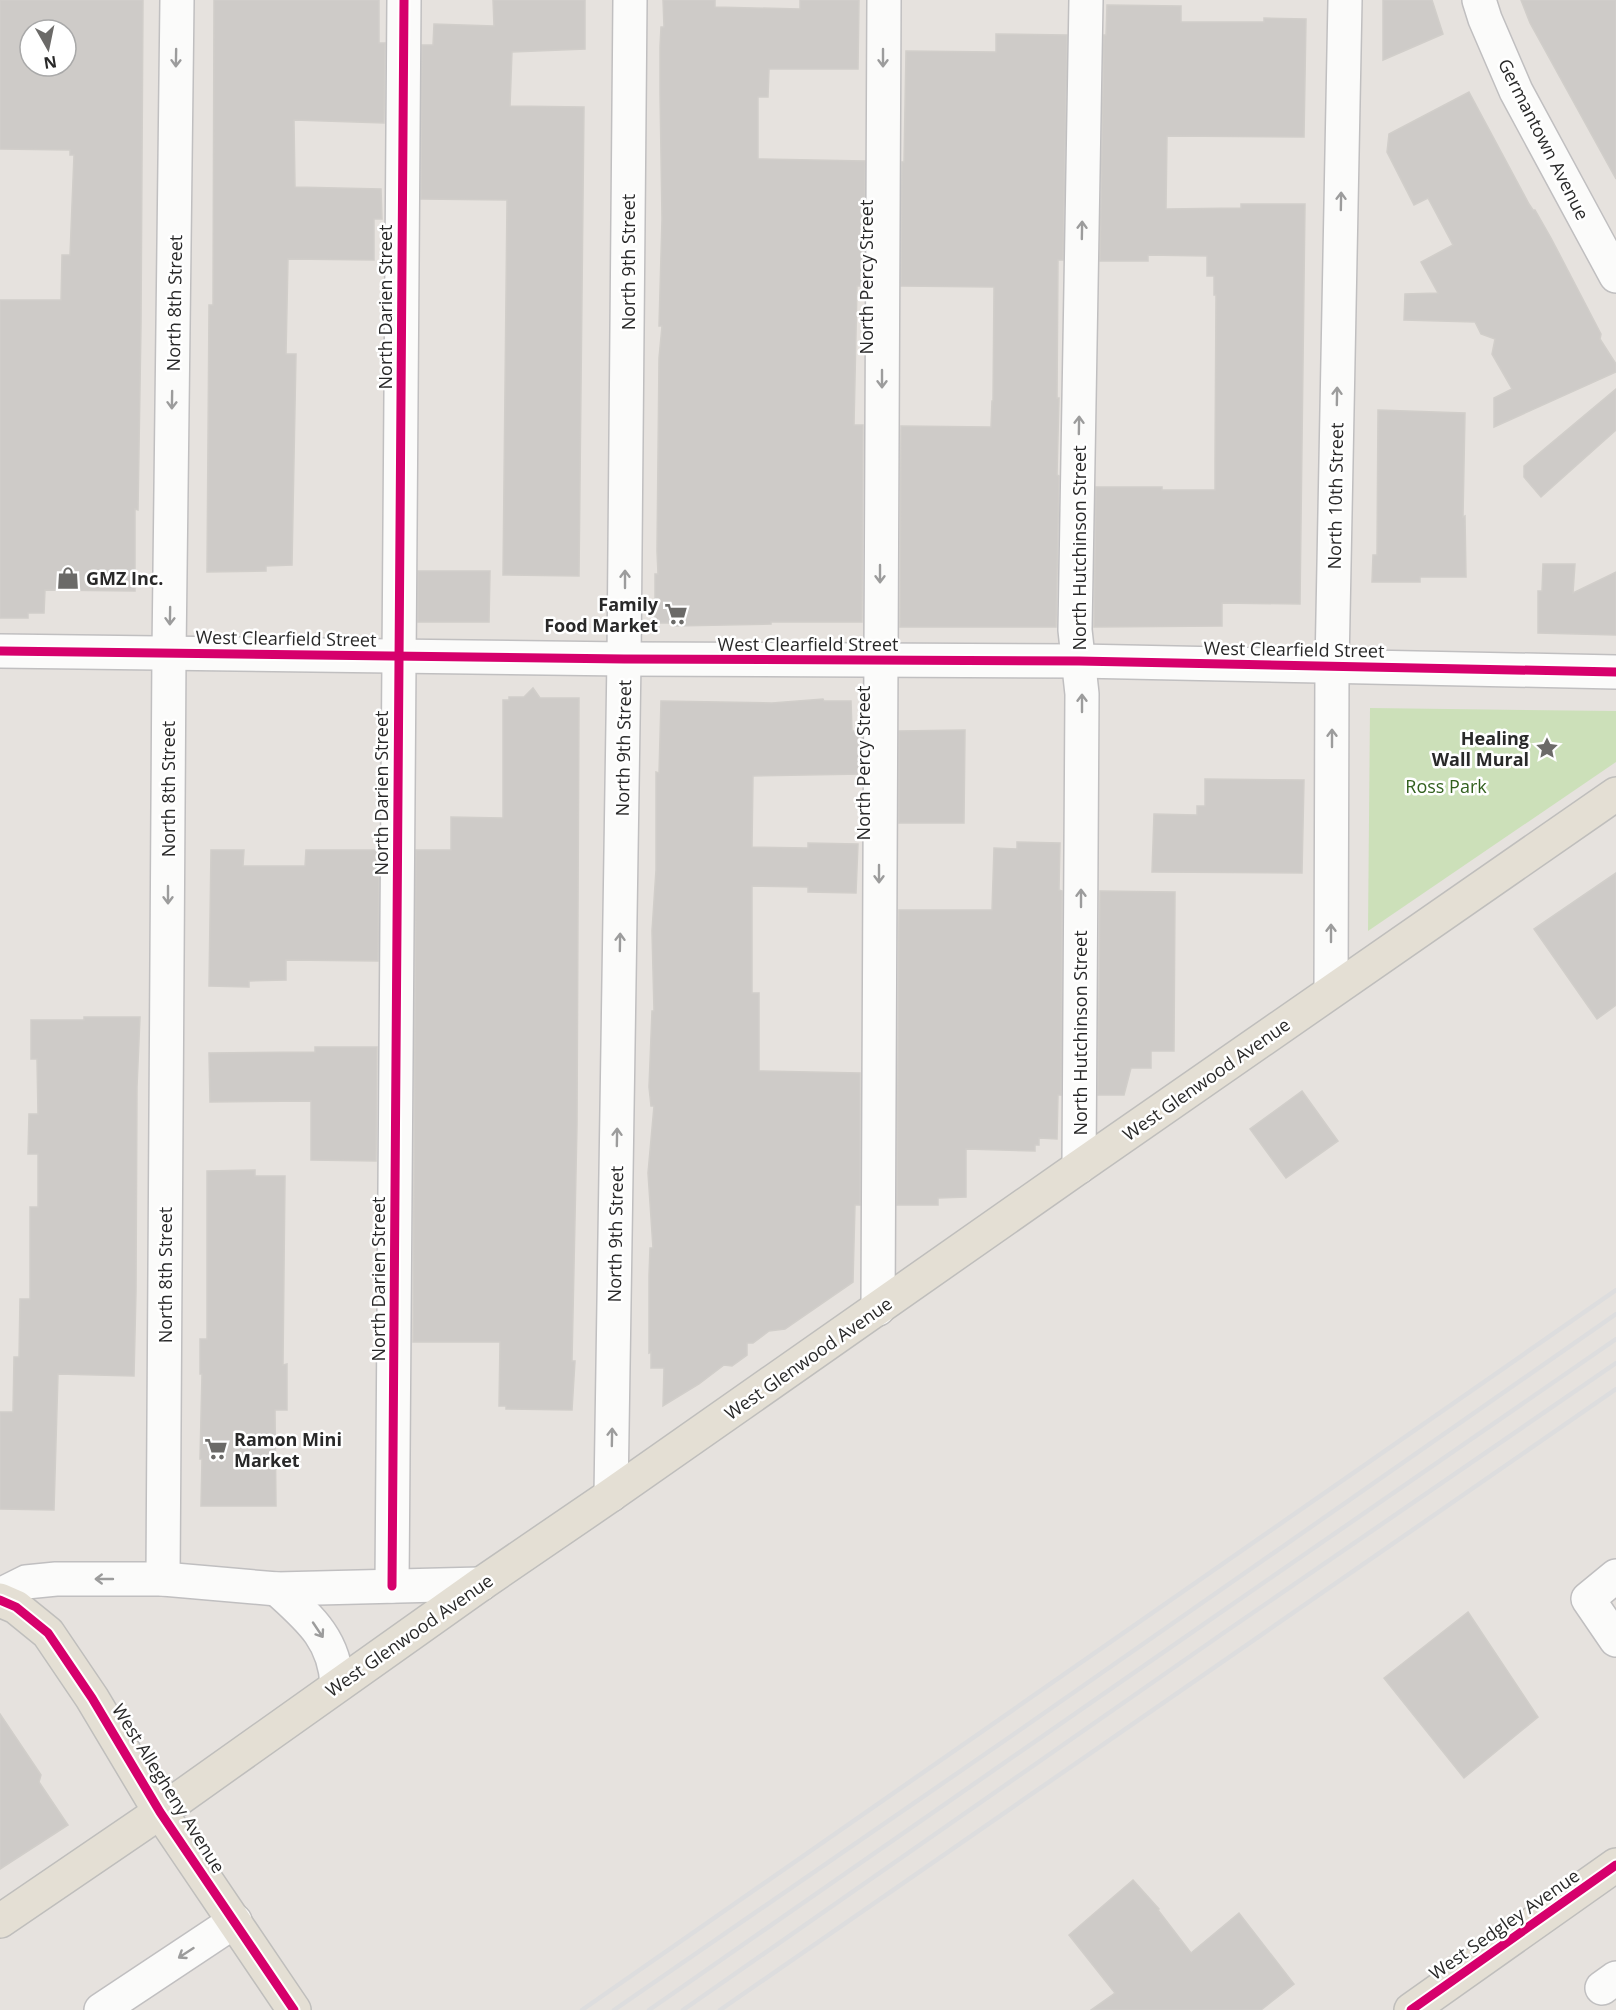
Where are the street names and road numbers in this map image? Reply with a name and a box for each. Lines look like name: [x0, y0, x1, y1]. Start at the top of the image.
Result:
street label: Germantown Avenue: [1493, 54, 1595, 224]
street label: North 9th Street: [616, 194, 640, 330]
street label: North Percy Street: [854, 200, 878, 354]
street label: North Darien Street: [373, 225, 397, 389]
street label: North 8th Street: [161, 235, 187, 371]
street label: North 10th Street: [1322, 422, 1348, 570]
street label: North Hutchinson Street: [1067, 445, 1091, 651]
street label: West Clearfield Street: [195, 624, 377, 652]
street label: West Clearfield Street: [718, 632, 898, 656]
street label: West Clearfield Street: [1203, 635, 1385, 663]
street label: North 9th Street: [610, 680, 636, 816]
street label: North Percy Street: [851, 686, 875, 840]
street label: North Darien Street: [369, 711, 393, 875]
street label: North 8th Street: [156, 721, 180, 857]
street label: North Hutchinson Street: [1068, 930, 1092, 1136]
street label: West Glenwood Avenue: [1118, 1012, 1294, 1146]
street label: North 9th Street: [602, 1166, 628, 1302]
street label: North Darien Street: [366, 1197, 390, 1361]
street label: North 8th Street: [153, 1207, 177, 1343]
street label: West Glenwood Avenue: [720, 1291, 896, 1425]
street label: West Glenwood Avenue: [321, 1568, 497, 1702]
street label: West Allegheny Avenue: [107, 1699, 231, 1877]
street label: West Sedgley Avenue: [1424, 1863, 1584, 1985]

